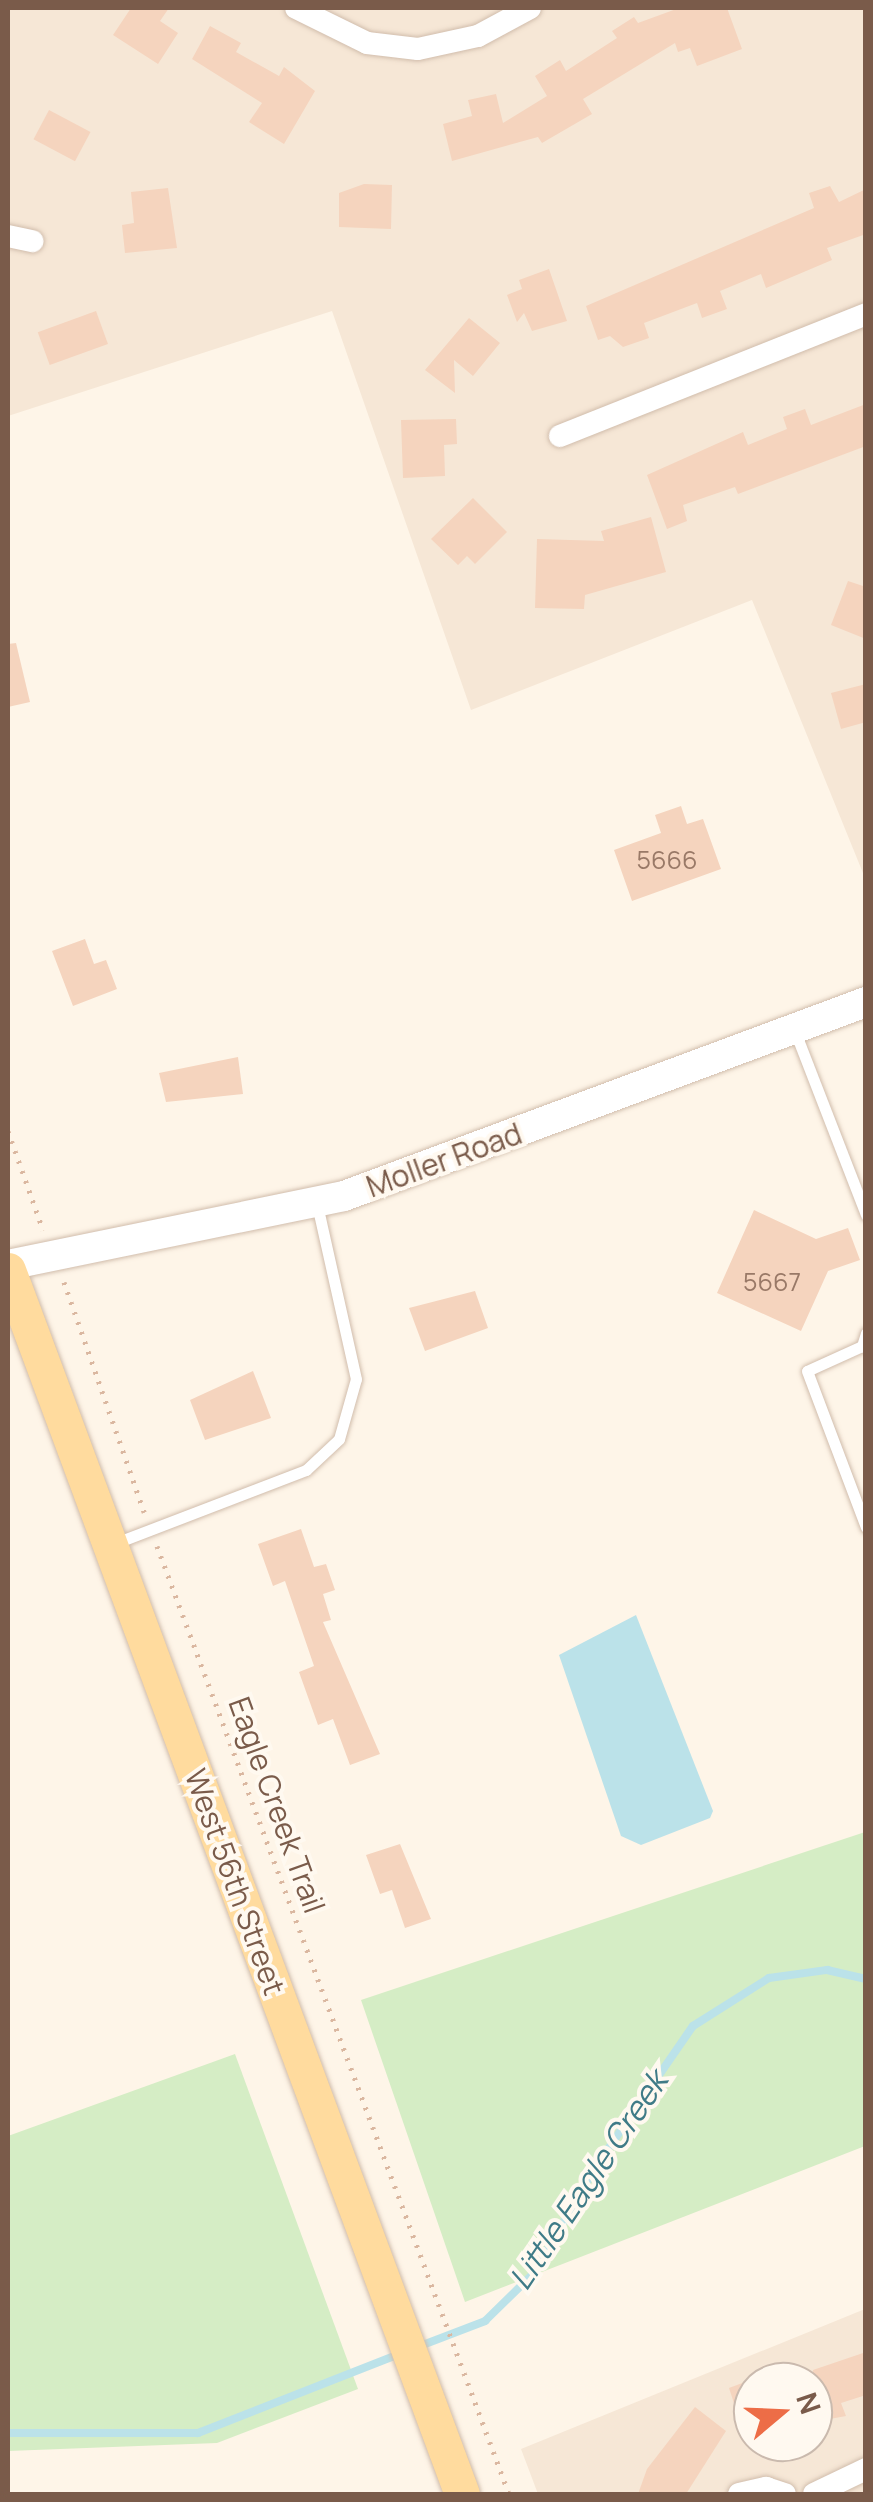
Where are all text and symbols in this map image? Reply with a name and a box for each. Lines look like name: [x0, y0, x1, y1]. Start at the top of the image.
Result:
house number: 5666: [637, 845, 697, 875]
street label: Moller Road: [362, 1115, 526, 1205]
house number: 5667: [743, 1267, 801, 1297]
street label: Eagle Creek Trail: [221, 1692, 333, 1918]
street label: West 56th Street: [177, 1764, 293, 2000]
water label: Little Eagle Creek: [501, 2064, 675, 2296]
north arrow: [733, 2362, 833, 2462]
text: N: [788, 2387, 831, 2419]

